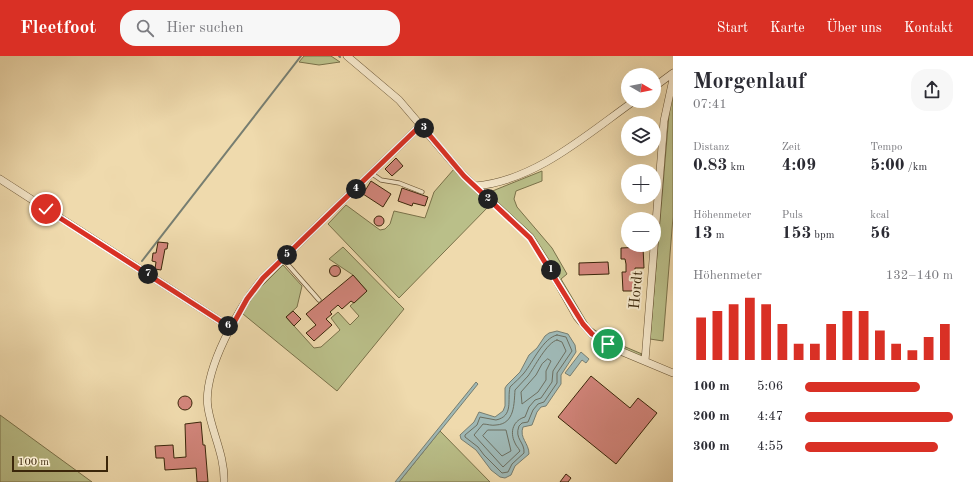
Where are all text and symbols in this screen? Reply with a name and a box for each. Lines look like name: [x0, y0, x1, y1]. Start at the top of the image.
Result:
search box: [120, 10, 400, 46]
icon: search: [134, 17, 156, 39]
text: Fleetfoot: [20, 19, 96, 38]
text: Hier suchen: [166, 21, 244, 36]
text: Start: [717, 21, 748, 35]
text: Karte: [770, 21, 805, 35]
text: Über uns: [827, 21, 882, 35]
text: Kontakt: [904, 21, 953, 35]
north arrow: [621, 68, 661, 108]
map controls: [621, 68, 661, 252]
button: share: [911, 69, 953, 111]
text: Morgenlauf: [693, 71, 806, 93]
text: 07:41: [693, 98, 727, 111]
button: layers: [621, 116, 661, 156]
pin: 3: [414, 118, 434, 138]
text: 3: [421, 122, 427, 133]
text: Distanz: [693, 142, 729, 153]
text: Zeit: [782, 142, 801, 153]
text: Tempo: [870, 142, 902, 153]
text: 0.83: [693, 157, 727, 174]
text: 4:09: [782, 157, 816, 174]
text: 5:00: [870, 157, 905, 174]
text: km: [727, 162, 745, 173]
text: /km: [905, 162, 927, 173]
button: +: [621, 164, 661, 204]
pin: 4: [346, 179, 366, 199]
text: 4: [353, 183, 359, 194]
pin: 2: [478, 189, 498, 209]
pin: [29, 192, 63, 226]
text: 2: [485, 193, 491, 204]
icon: check: [35, 198, 57, 220]
text: Höhenmeter: [693, 210, 751, 221]
text: Puls: [782, 210, 803, 221]
text: kcal: [870, 210, 889, 221]
button: −: [621, 212, 661, 252]
text: 13: [693, 225, 713, 242]
text: 153: [782, 225, 811, 242]
text: 56: [870, 225, 890, 242]
text: m: [713, 230, 725, 241]
text: bpm: [811, 230, 834, 241]
pin: 5: [277, 245, 297, 265]
text: 5: [284, 249, 290, 260]
pin: 1: [541, 260, 561, 280]
pin: 7: [138, 264, 158, 284]
text: 1: [548, 264, 554, 275]
text: 7: [145, 268, 151, 279]
text: Höhenmeter: [693, 269, 762, 282]
text: 132–140 m: [886, 269, 953, 282]
street label: Hordt: [628, 270, 646, 310]
pin: 6: [218, 316, 238, 336]
text: 6: [225, 320, 231, 331]
pin: [591, 327, 625, 361]
icon: arrive: [597, 333, 619, 355]
text: 100 m: [693, 380, 730, 393]
text: 5:06: [757, 380, 783, 393]
text: 200 m: [693, 410, 730, 423]
text: 4:47: [757, 410, 783, 423]
text: 300 m: [693, 440, 730, 453]
text: 4:55: [757, 440, 783, 453]
scale bar: [12, 454, 108, 473]
text: 100 m: [18, 457, 49, 468]

